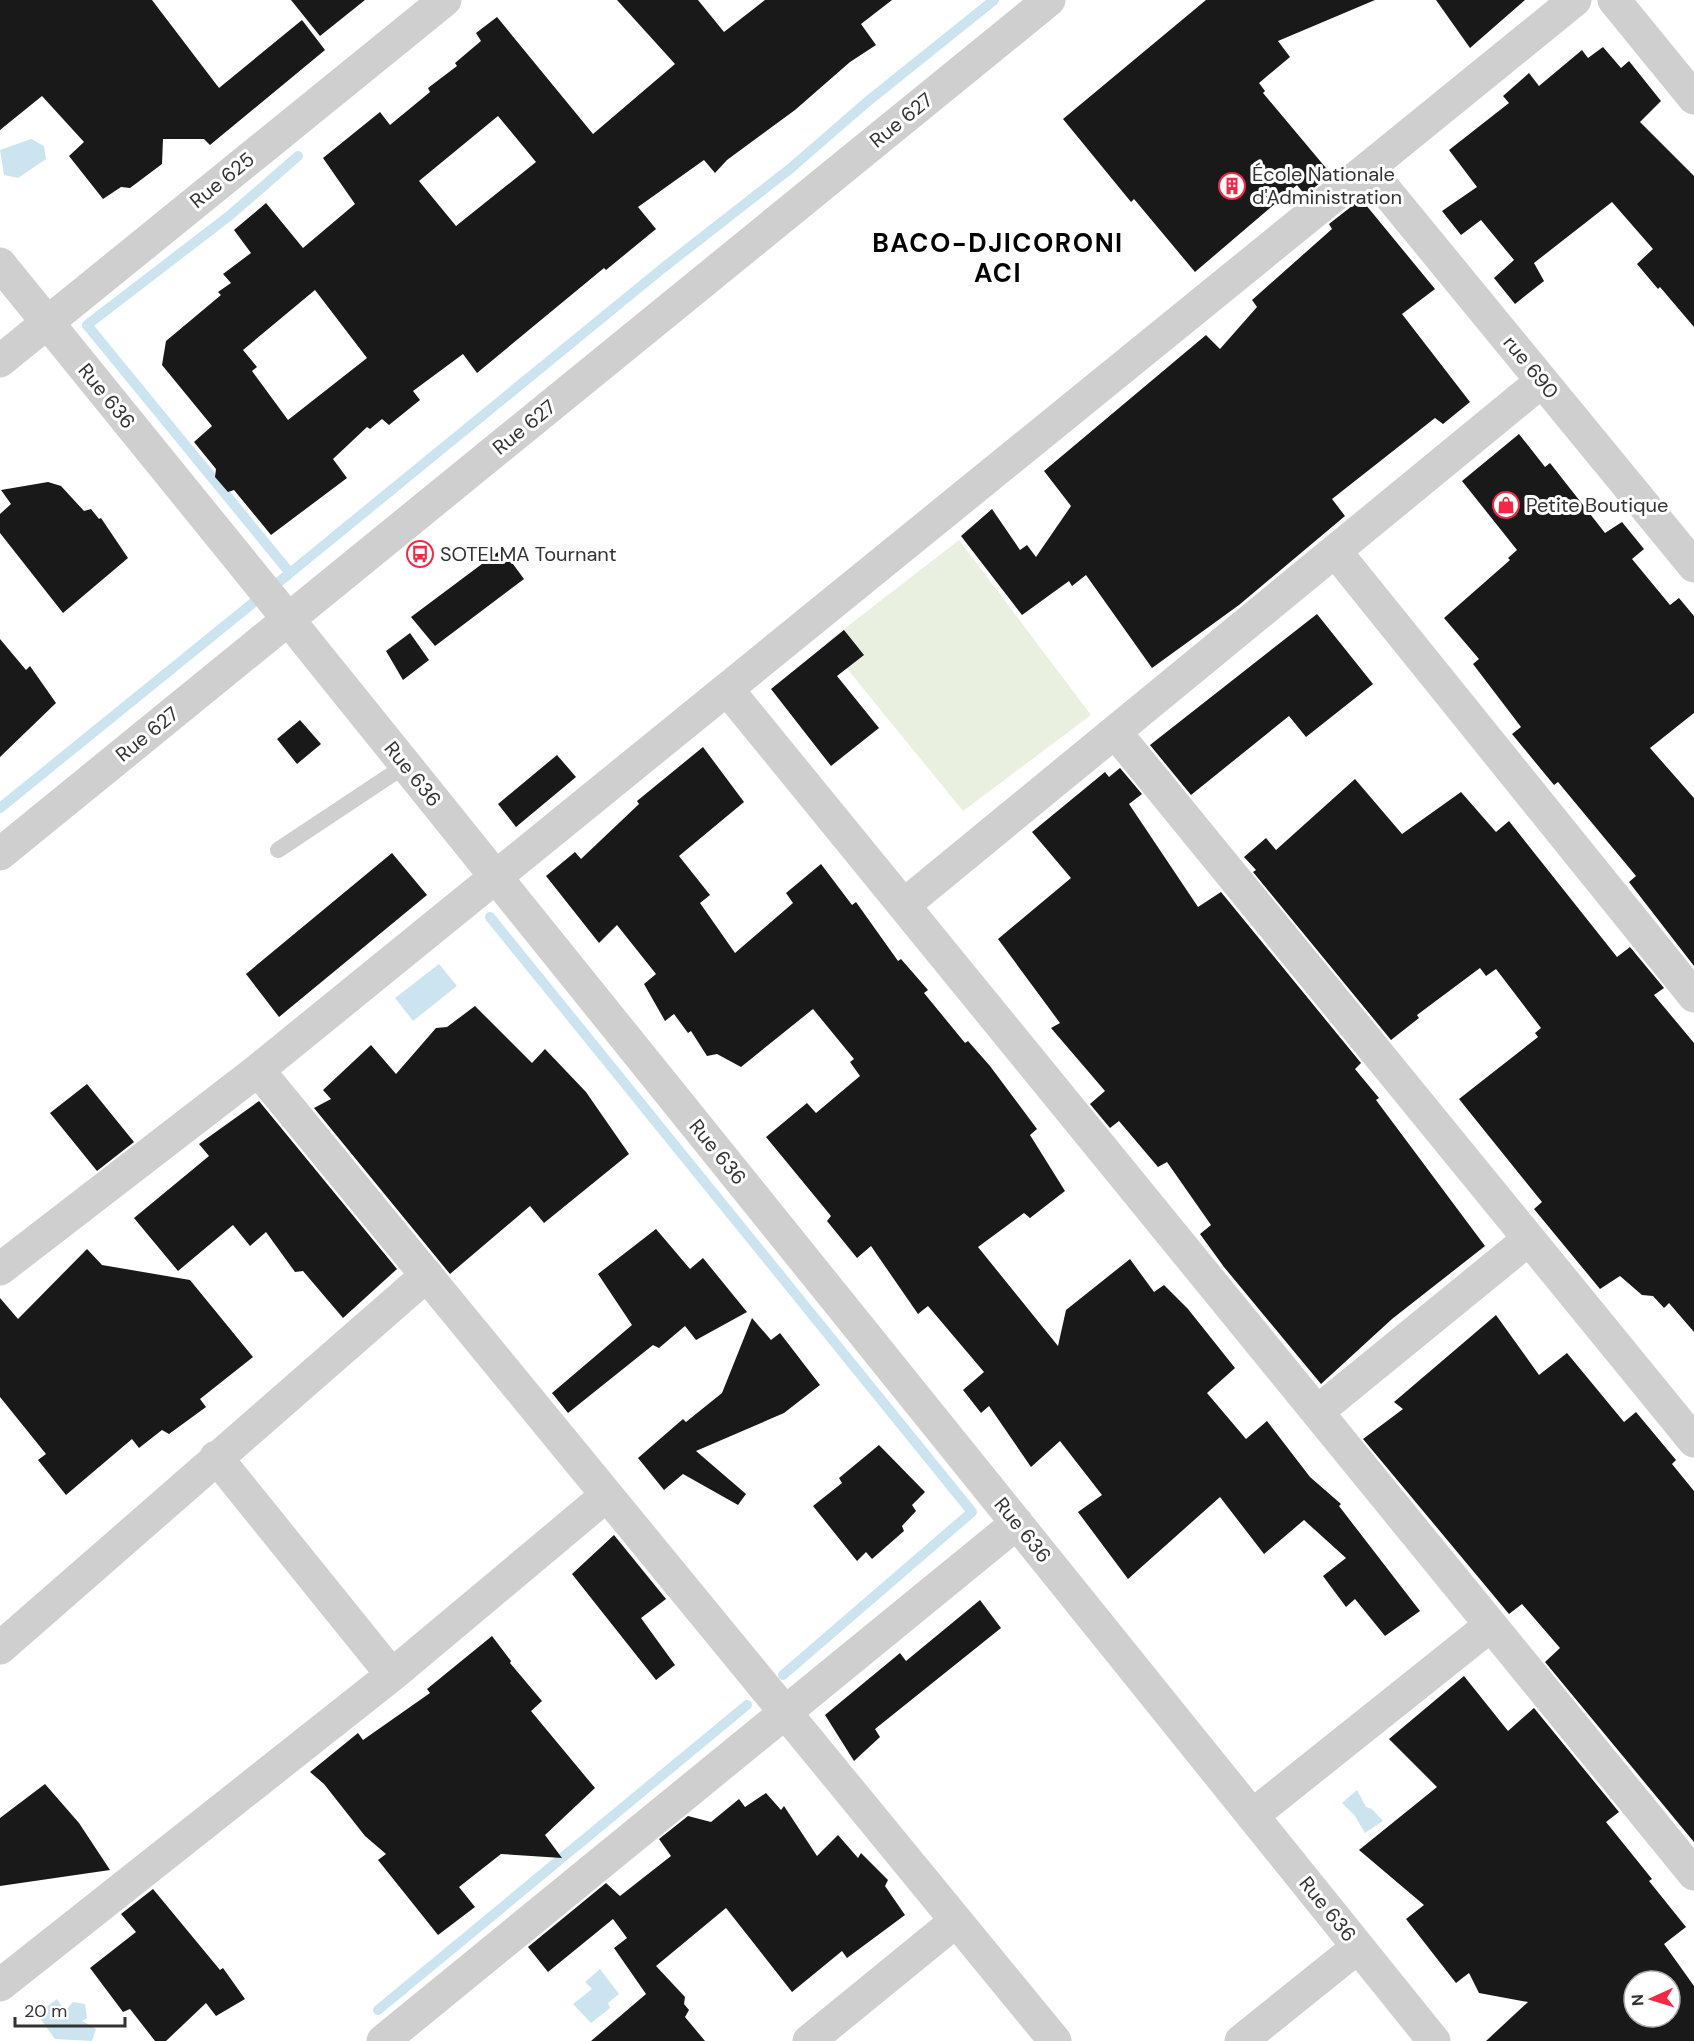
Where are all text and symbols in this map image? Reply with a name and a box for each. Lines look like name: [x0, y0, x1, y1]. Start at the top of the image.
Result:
street label: Rue 627: [864, 87, 938, 153]
street label: Rue 625: [184, 146, 260, 214]
place label: École Nationale d'Administration: [1252, 161, 1402, 210]
building icon: École Nationale d'Administration: [1217, 171, 1247, 201]
district label: BACO-DJICORONI ACI: [872, 226, 1124, 290]
street label: rue 690: [1498, 330, 1564, 404]
street label: Rue 636: [73, 358, 141, 434]
street label: Rue 627: [487, 394, 561, 460]
shop icon: Petite Boutique: [1491, 490, 1521, 520]
place label: Petite Boutique: [1526, 492, 1668, 518]
bus stop icon: SOTELMA Tournant: [405, 539, 435, 569]
place label: SOTELMA Tournant: [440, 541, 617, 567]
street label: Rue 627: [110, 701, 184, 767]
street label: Rue 636: [379, 736, 447, 812]
street label: Rue 636: [684, 1114, 752, 1190]
street label: Rue 636: [989, 1492, 1057, 1568]
street label: Rue 636: [1294, 1871, 1362, 1947]
north arrow: [1622, 1969, 1682, 2029]
scale bar: [15, 1990, 124, 2028]
text: N: [1627, 1993, 1648, 2007]
text: 20 m: [24, 1999, 67, 2023]

